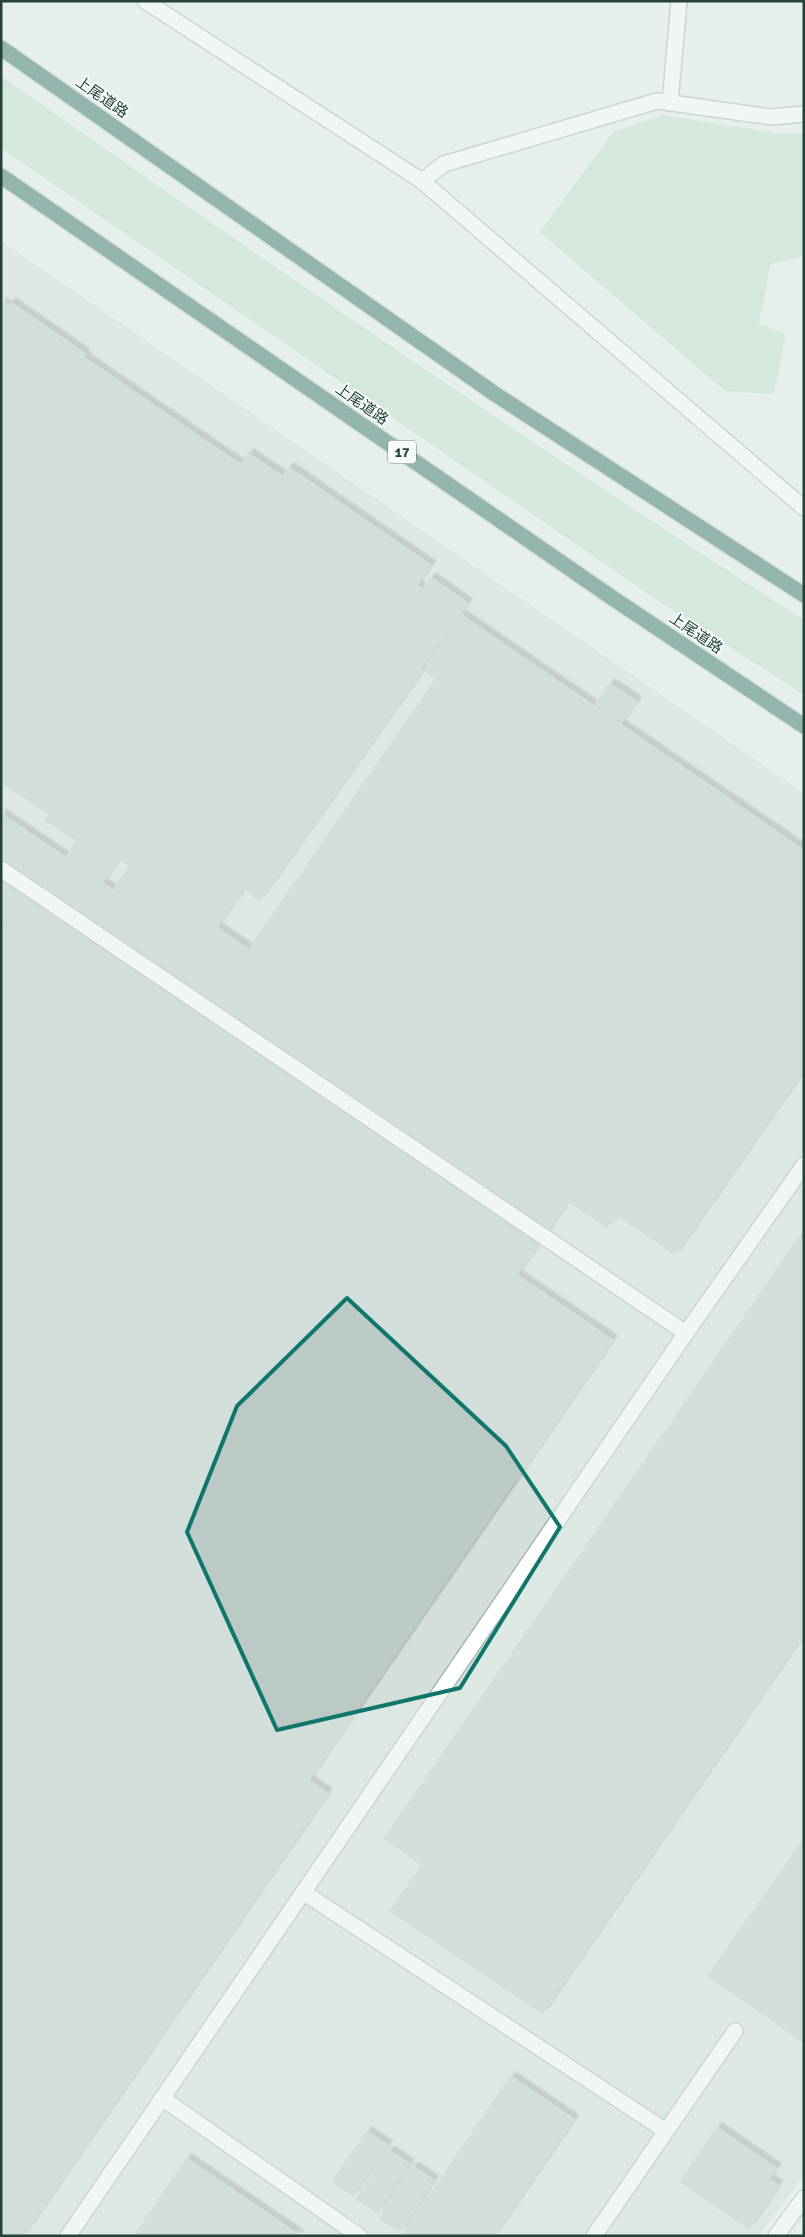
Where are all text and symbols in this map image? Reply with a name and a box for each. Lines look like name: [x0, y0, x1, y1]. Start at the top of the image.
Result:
street label: 上尾道路: [72, 72, 132, 122]
street label: 上尾道路: [332, 379, 392, 429]
road number: 17: [388, 441, 416, 464]
street label: 上尾道路: [666, 609, 726, 657]

